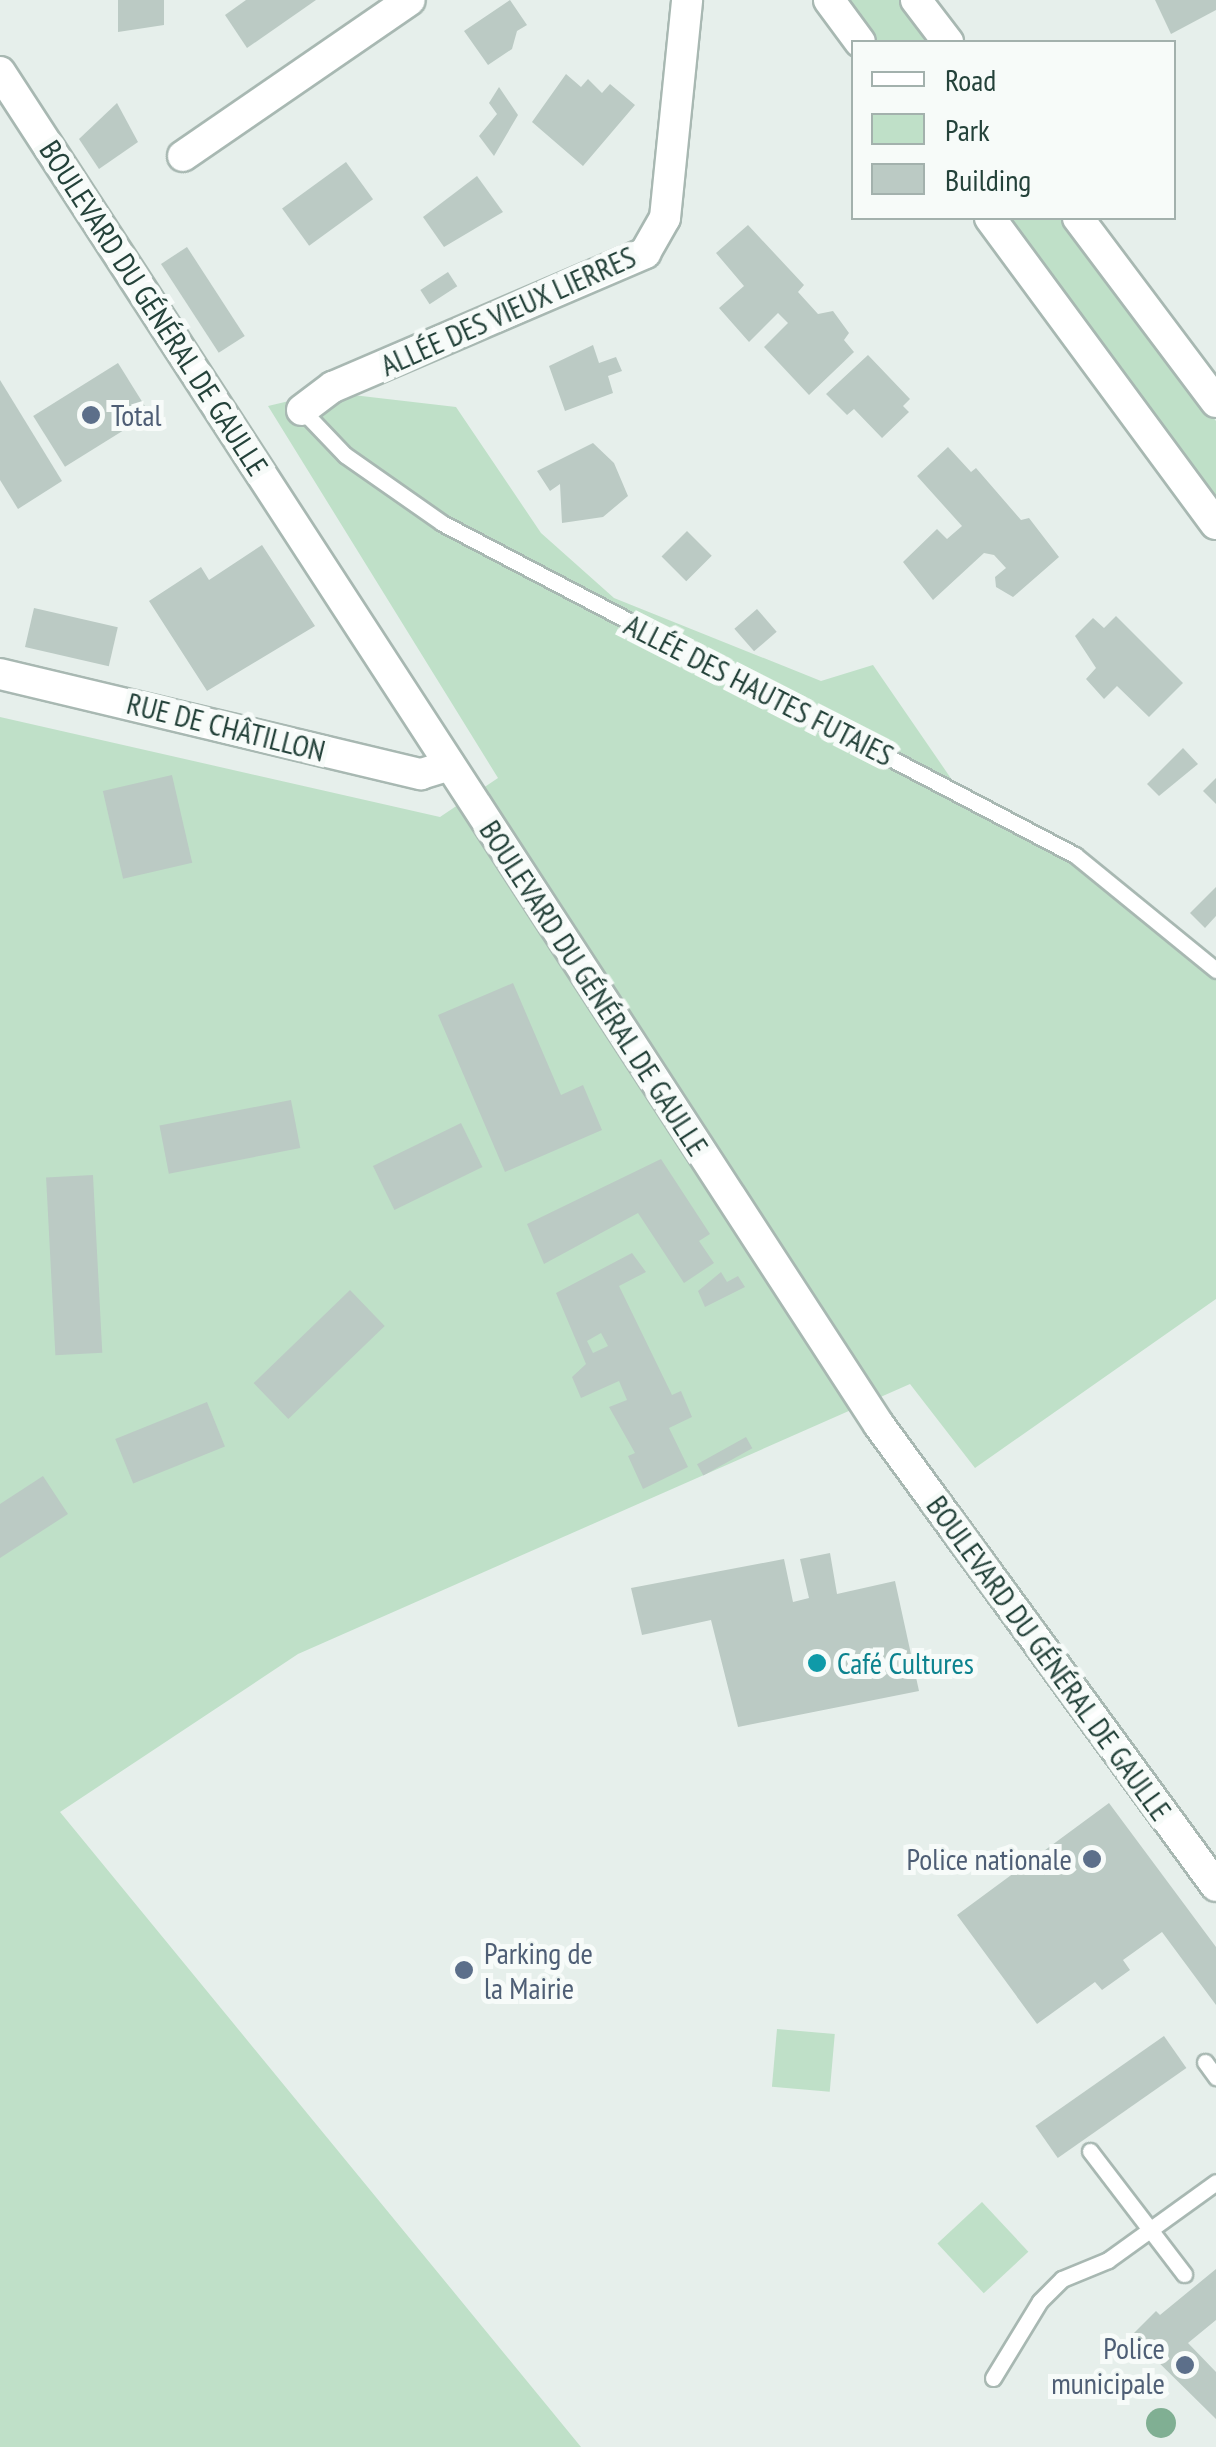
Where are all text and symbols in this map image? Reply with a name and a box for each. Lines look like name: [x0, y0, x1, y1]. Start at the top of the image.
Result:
legend: [851, 40, 1176, 220]
text: Road: [945, 60, 996, 99]
text: Park: [945, 110, 990, 149]
street label: BOULEVARD DU GÉNÉRAL DE GAULLE: [32, 133, 276, 483]
text: Building: [945, 160, 1031, 199]
street label: ALLÉE DES VIEUX LIERRES: [374, 238, 642, 384]
place label: Total: [111, 397, 162, 433]
marker: Total: [80, 404, 102, 426]
street label: ALLÉE DES HAUTES FUTAIES: [618, 607, 900, 773]
street label: RUE DE CHÂTILLON: [123, 685, 329, 769]
street label: BOULEVARD DU GÉNÉRAL DE GAULLE: [472, 813, 716, 1163]
street label: BOULEVARD DU GÉNÉRAL DE GAULLE: [919, 1488, 1179, 1828]
place label: Café Cultures: [837, 1645, 974, 1681]
marker: Café Cultures: [806, 1652, 828, 1674]
place label: Police nationale: [907, 1841, 1072, 1877]
marker: Police nationale: [1081, 1848, 1103, 1870]
place label: Parking de la Mairie: [484, 1935, 593, 2006]
marker: Parking de la Mairie: [453, 1959, 475, 1981]
place label: Police municipale: [1051, 2330, 1165, 2400]
marker: Police municipale: [1174, 2354, 1196, 2376]

